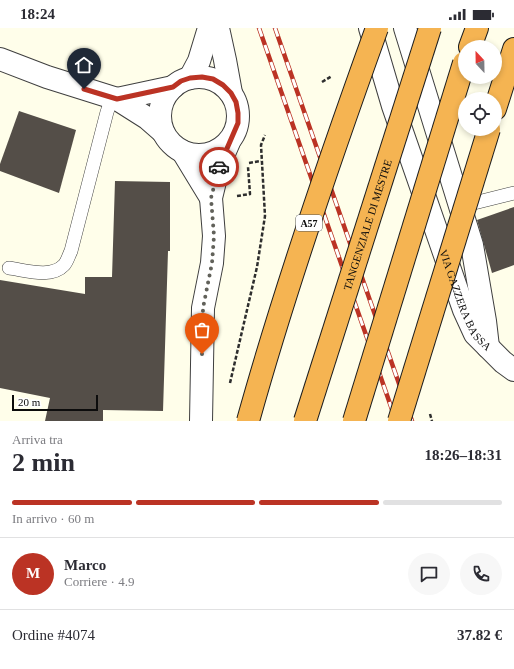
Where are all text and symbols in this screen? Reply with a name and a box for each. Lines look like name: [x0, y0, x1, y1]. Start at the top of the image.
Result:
text: 18:24: [20, 6, 55, 22]
north arrow: [458, 40, 502, 84]
map controls: [458, 40, 502, 136]
pin: [67, 48, 101, 89]
icon: home: [73, 54, 95, 76]
button: locate: [458, 92, 502, 136]
courier: [199, 147, 239, 187]
icon: car: [208, 156, 230, 178]
street label: TANGENZIALE DI MESTRE: [341, 157, 394, 292]
road number: A57: [296, 215, 322, 231]
street label: VIA GAZZERA BASSA: [437, 248, 494, 353]
pin: [185, 313, 219, 354]
icon: bag: [191, 319, 213, 341]
scale bar: [12, 393, 98, 412]
text: 20 m: [18, 396, 40, 408]
text: Arriva tra: [12, 432, 63, 447]
text: 18:26–18:31: [425, 447, 502, 463]
text: 2 min: [12, 448, 75, 477]
text: In arrivo · 60 m: [12, 511, 94, 526]
button: chat: [408, 553, 450, 595]
button: phone: [460, 553, 502, 595]
text: Marco: [64, 557, 106, 573]
text: M: [26, 565, 40, 581]
text: Corriere · 4.9: [64, 574, 134, 589]
text: Ordine #4074: [12, 627, 95, 643]
text: 37.82 €: [457, 627, 502, 643]

